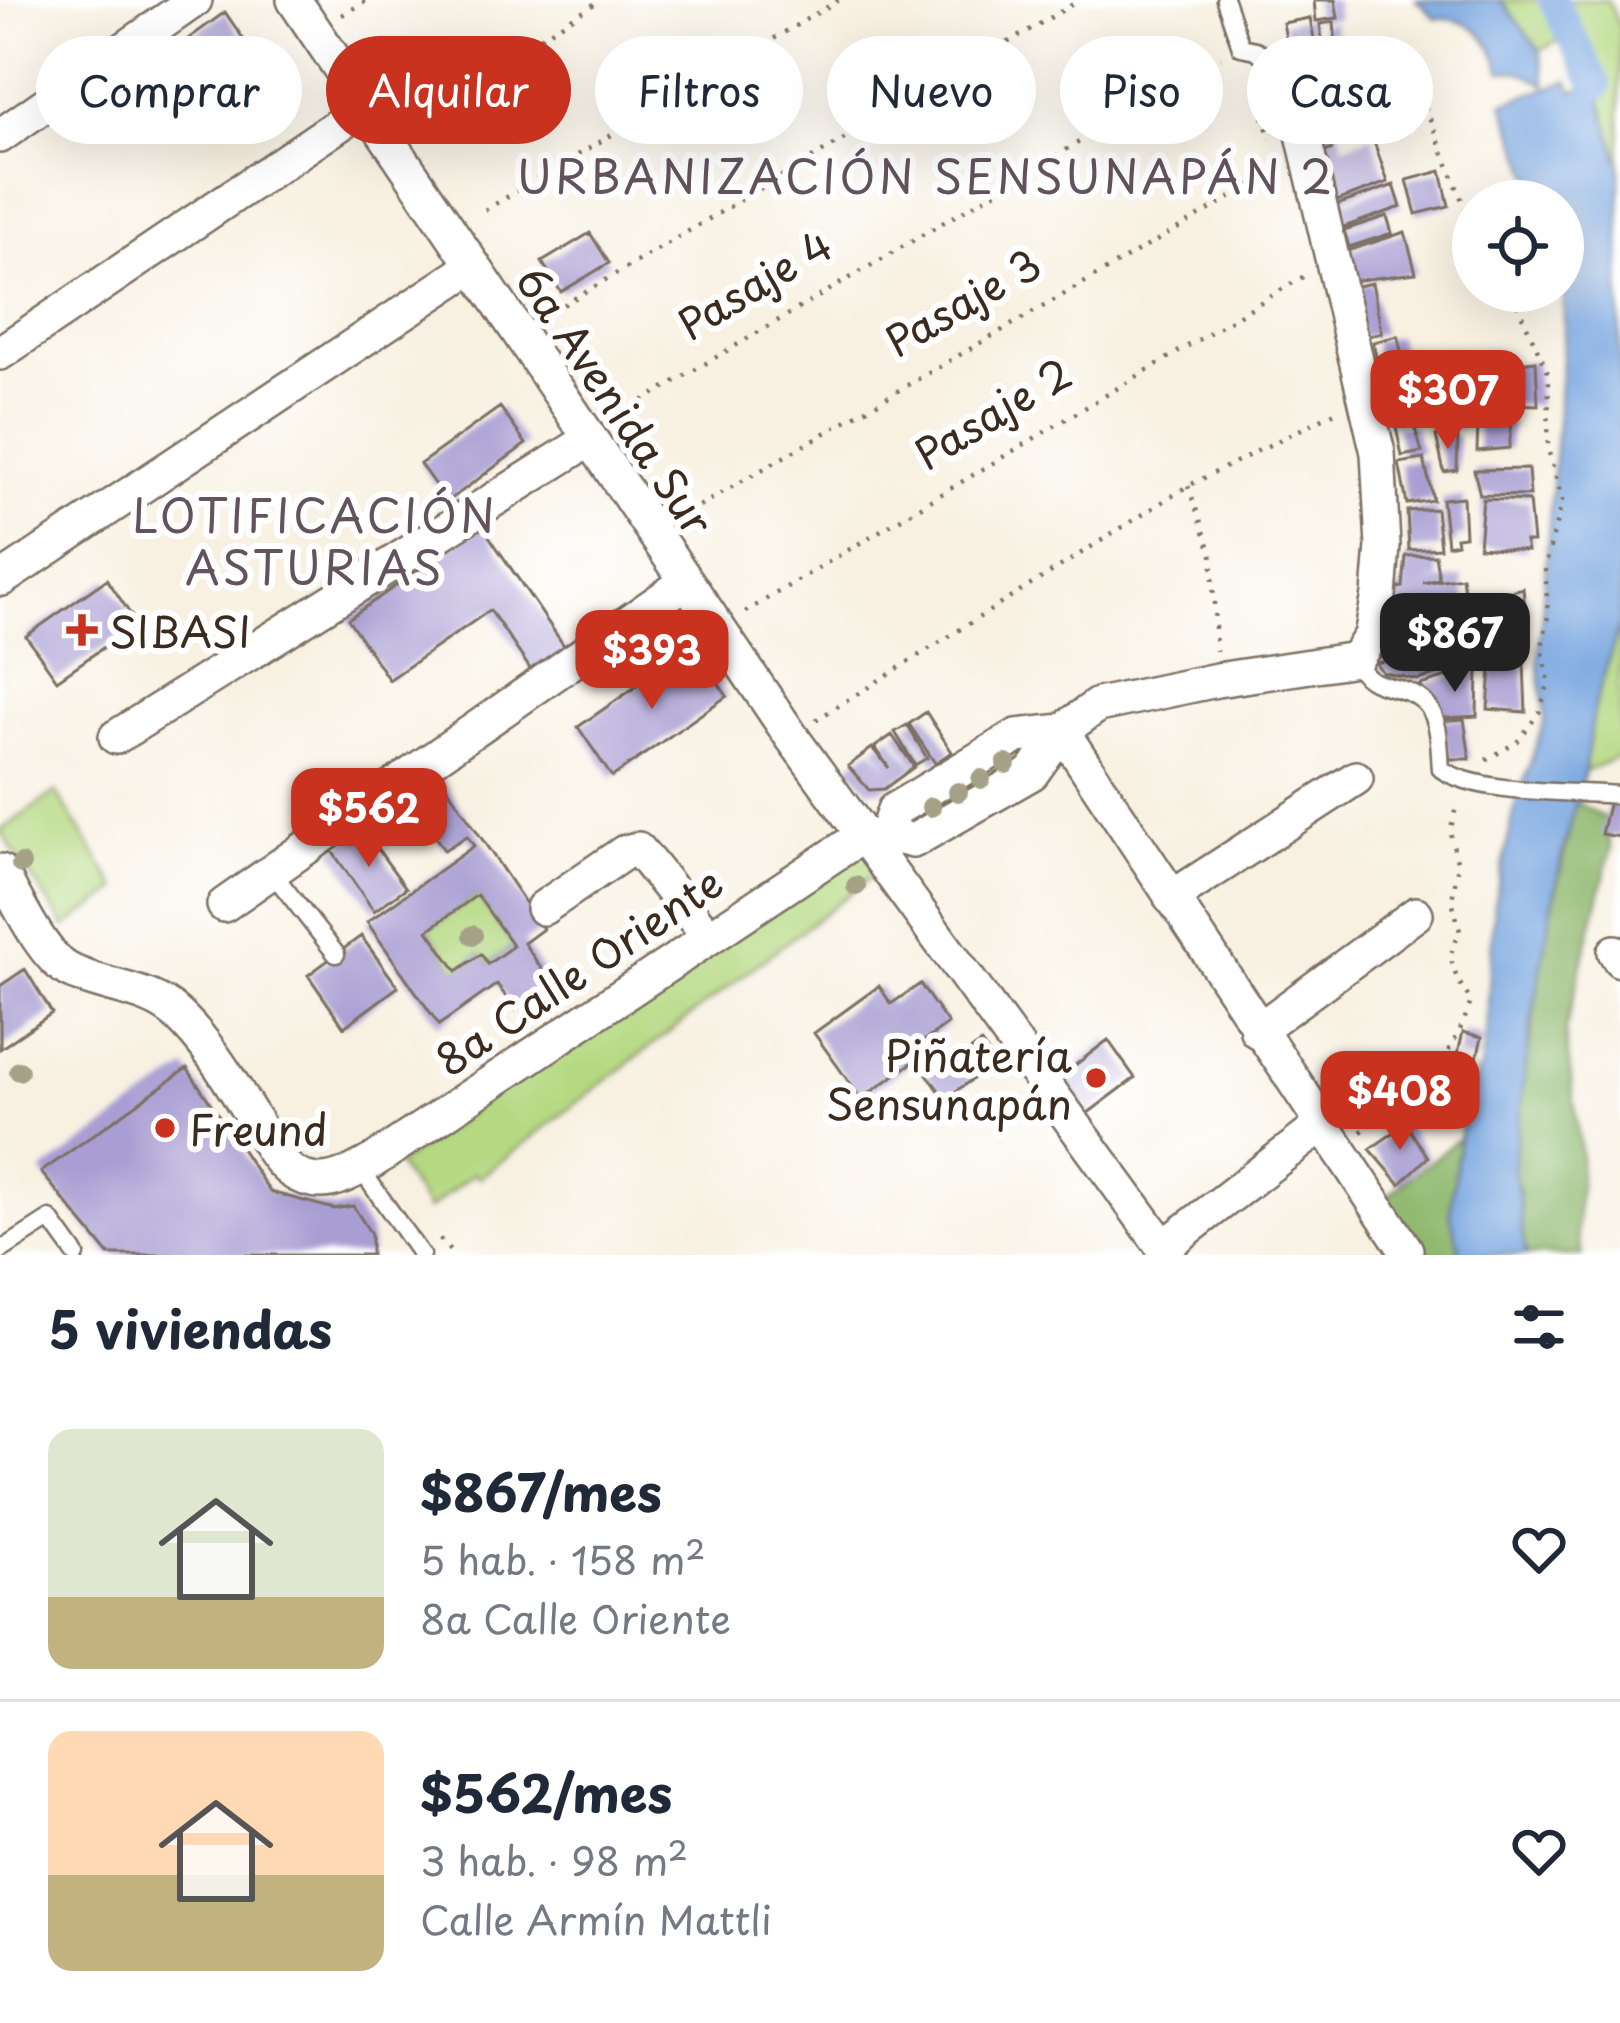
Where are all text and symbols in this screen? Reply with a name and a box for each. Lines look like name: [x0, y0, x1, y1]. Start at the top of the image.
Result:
chip: Comprar: [36, 36, 302, 144]
chip: Alquilar: [326, 36, 571, 144]
chip: Filtros: [595, 36, 803, 144]
chip: Nuevo: [827, 36, 1036, 144]
chip: Piso: [1060, 36, 1223, 144]
chip: Casa: [1247, 36, 1433, 144]
district label: URBANIZACIÓN SENSUNAPÁN 2: [517, 141, 1335, 209]
map controls: [1452, 180, 1584, 312]
button: locate: [1452, 180, 1584, 312]
street label: Pasaje 4: [665, 212, 843, 354]
street label: Pasaje 3: [872, 231, 1052, 371]
street label: 6a Avenida Sur: [502, 253, 730, 548]
street label: Pasaje 2: [901, 340, 1083, 484]
pin: $307: [1377, 350, 1519, 452]
text: $307: [1397, 359, 1499, 418]
district label: LOTIFICACIÓN ASTURIAS: [132, 480, 498, 600]
pin: $867: [1384, 593, 1526, 695]
place label: SIBASI: [109, 599, 251, 662]
text: $867: [1407, 602, 1503, 661]
pin: $393: [581, 610, 723, 712]
marker: SIBASI: [66, 614, 98, 646]
text: $393: [602, 619, 702, 678]
pin: $562: [298, 768, 440, 870]
text: $562: [318, 777, 420, 836]
street label: 8a Calle Oriente: [422, 850, 734, 1090]
place label: Piñatería Sensunapán: [826, 1023, 1073, 1134]
pin: $408: [1329, 1051, 1471, 1153]
text: $408: [1348, 1060, 1452, 1119]
marker: Piñatería Sensunapán: [1083, 1065, 1109, 1091]
place label: Freund: [189, 1097, 327, 1160]
marker: Freund: [152, 1115, 178, 1141]
text: 5 viviendas: [48, 1289, 332, 1366]
icon: filters: [1506, 1294, 1572, 1360]
text: $867/mes: [420, 1452, 662, 1529]
icon: home: [144, 1477, 288, 1621]
icon: heart: [1506, 1516, 1572, 1582]
text: 5 hab. · 158 m²: [420, 1529, 706, 1588]
text: 8a Calle Oriente: [420, 1588, 731, 1647]
text: $562/mes: [420, 1753, 672, 1830]
icon: home: [144, 1779, 288, 1923]
icon: heart: [1506, 1818, 1572, 1884]
text: 3 hab. · 98 m²: [420, 1830, 688, 1889]
text: Calle Armín Mattli: [420, 1889, 772, 1948]

